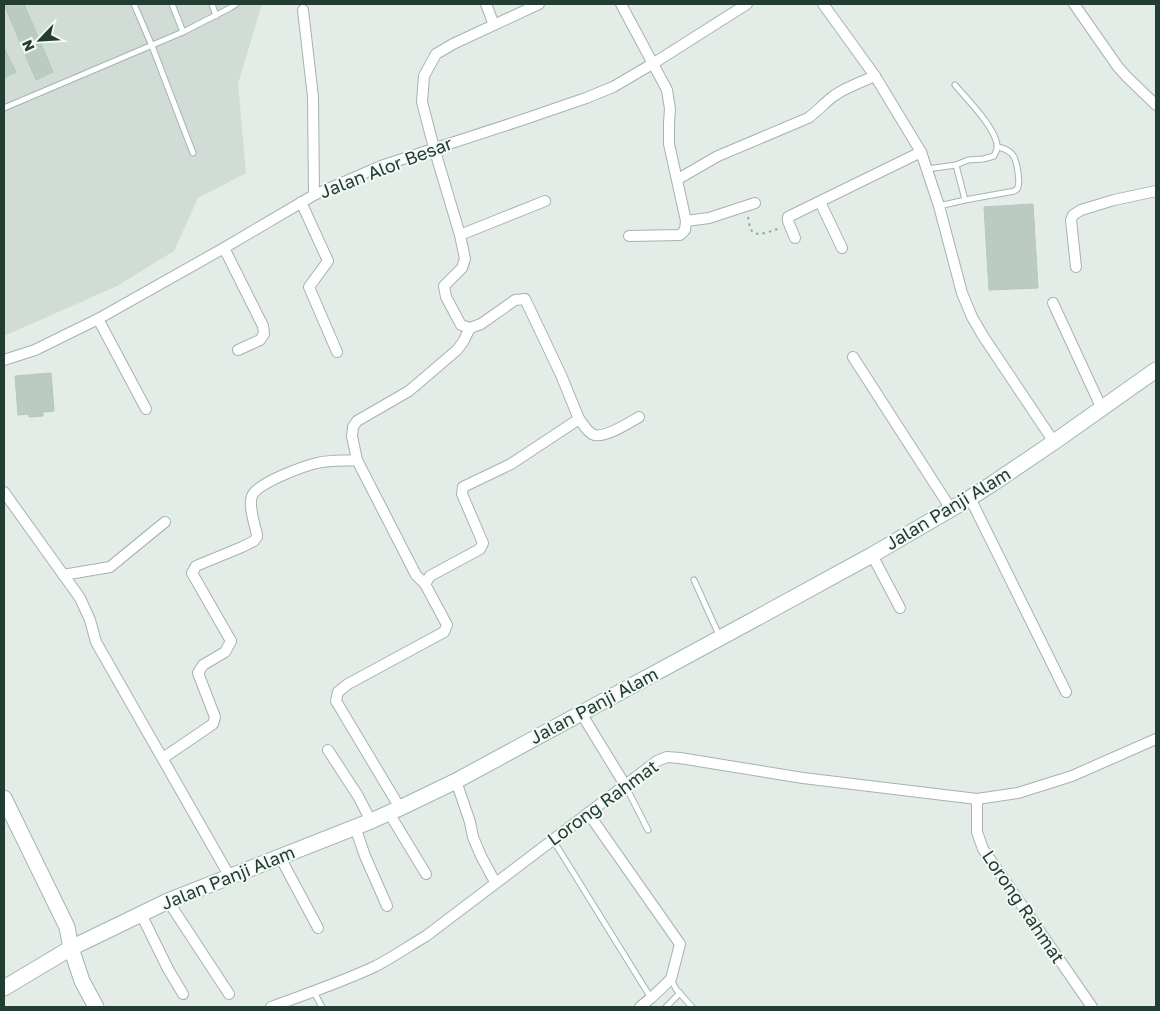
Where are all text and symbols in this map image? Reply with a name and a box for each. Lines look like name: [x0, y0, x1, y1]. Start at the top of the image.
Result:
north arrow: [15, 15, 65, 65]
text: N: [18, 37, 38, 54]
street label: Jalan Alor Besar: [316, 132, 455, 203]
street label: Jalan Panji Alam: [881, 462, 1014, 554]
street label: Jalan Panji Alam: [526, 662, 661, 748]
street label: Lorong Rahmat: [543, 755, 662, 850]
street label: Jalan Panji Alam: [158, 840, 298, 914]
street label: Lorong Rahmat: [978, 846, 1070, 967]

